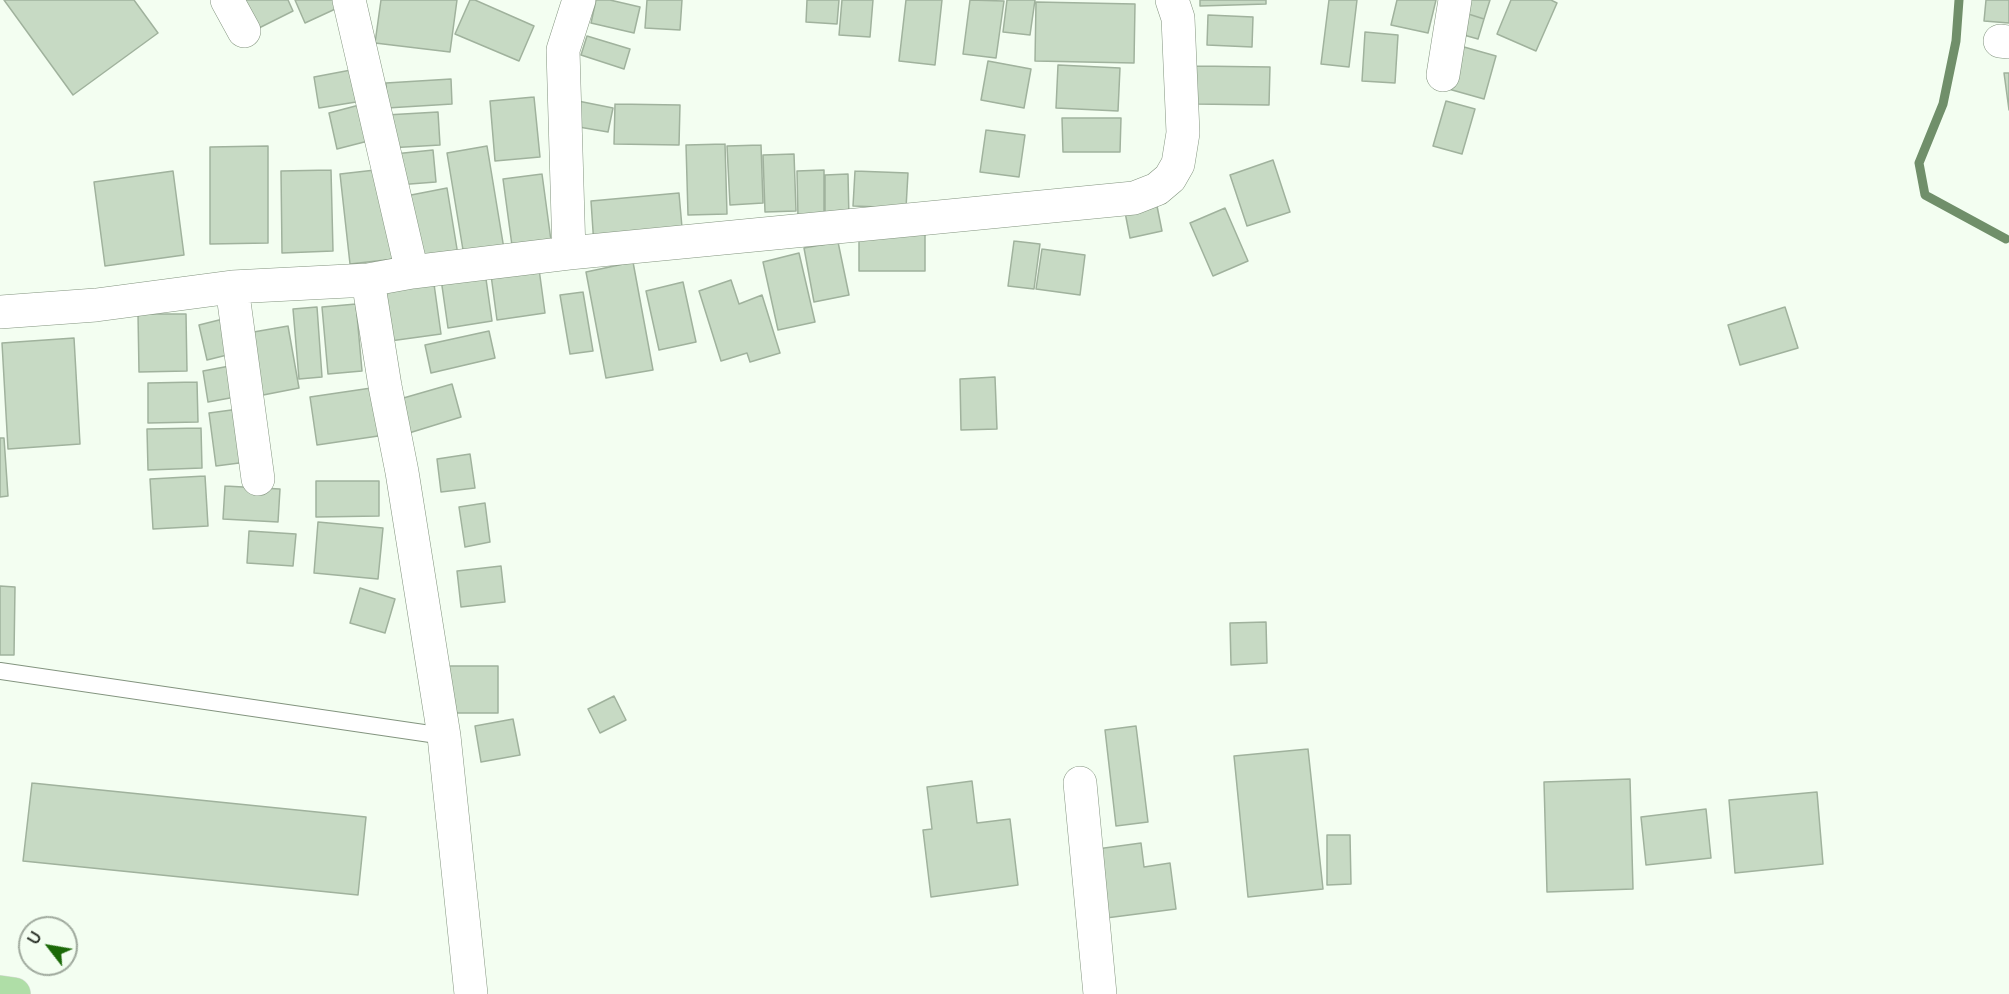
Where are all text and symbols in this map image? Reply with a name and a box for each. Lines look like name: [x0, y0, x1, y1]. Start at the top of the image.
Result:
north arrow: [18, 916, 78, 976]
text: U: [22, 927, 47, 948]

